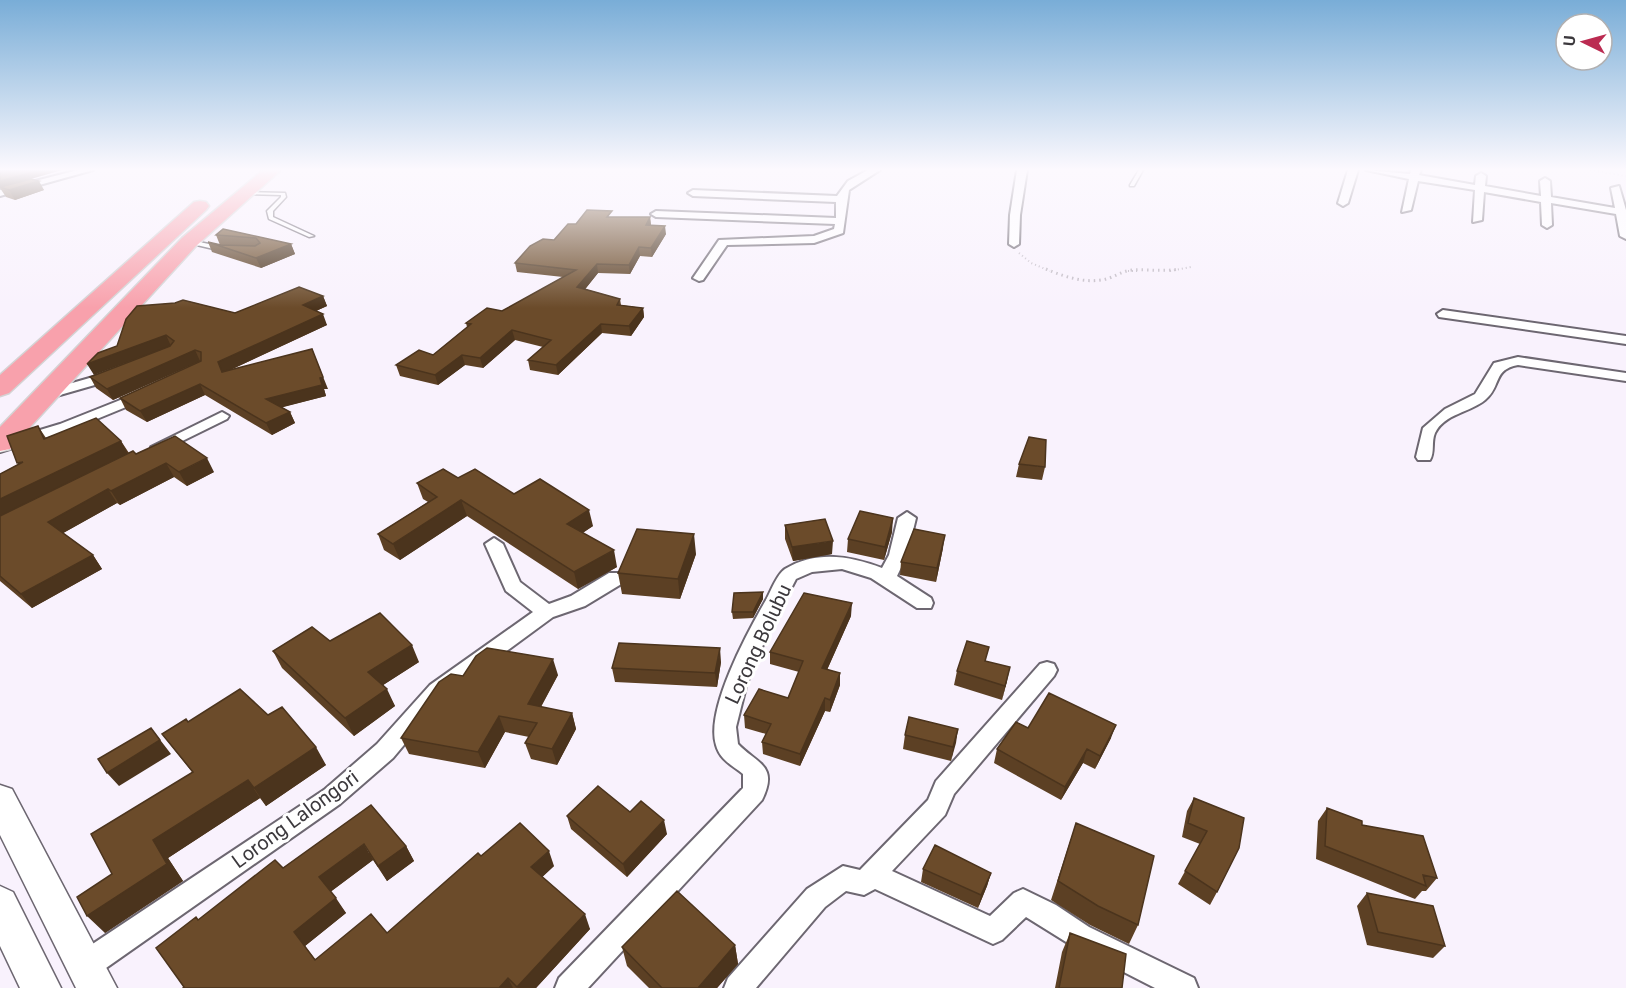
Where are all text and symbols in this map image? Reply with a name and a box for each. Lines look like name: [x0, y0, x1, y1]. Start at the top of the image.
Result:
north arrow: [1554, 12, 1614, 72]
text: U: [1560, 35, 1579, 47]
street label: Lorong Bolubu: [720, 580, 796, 708]
street label: Lorong Lalongori: [227, 765, 363, 873]

